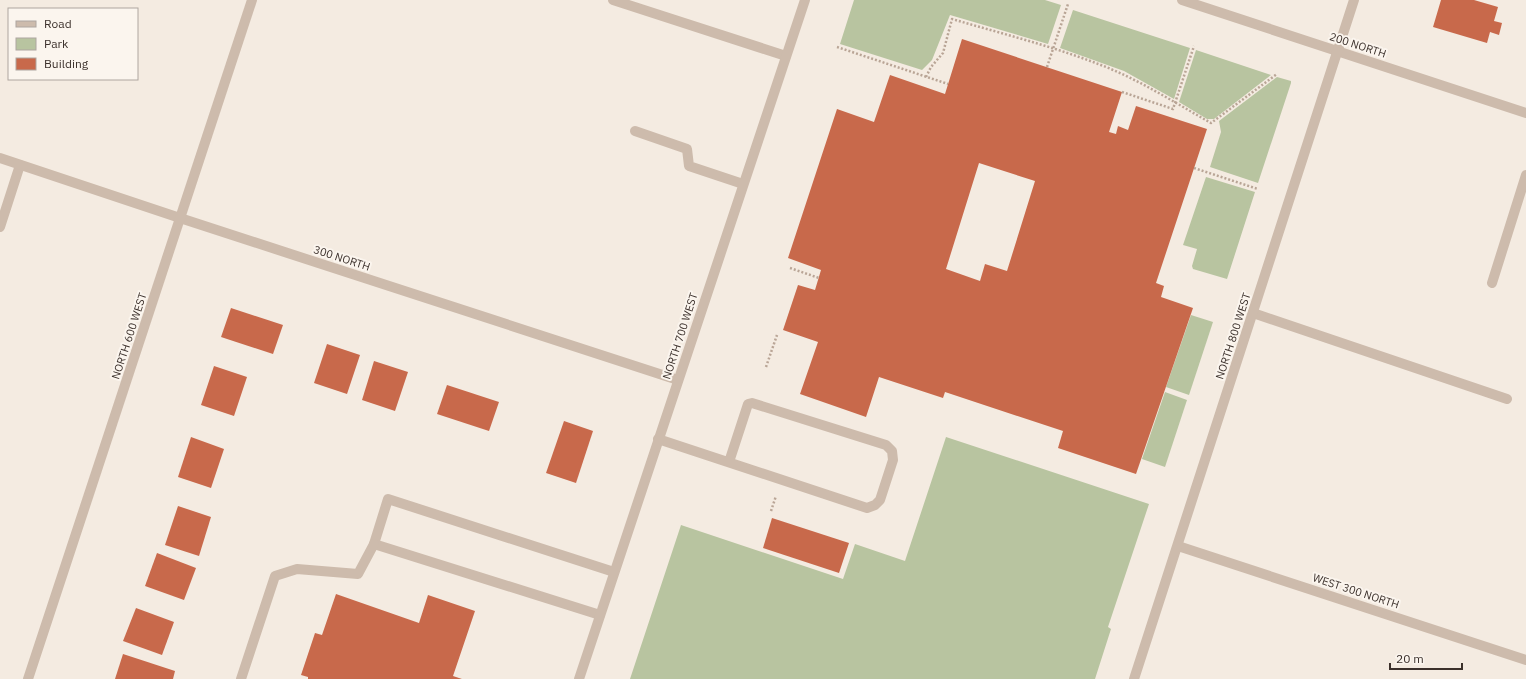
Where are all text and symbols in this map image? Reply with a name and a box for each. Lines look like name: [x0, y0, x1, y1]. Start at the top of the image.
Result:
legend: [8, 8, 138, 80]
text: Road: [44, 16, 72, 31]
street label: 200 NORTH: [1328, 29, 1388, 61]
text: Park: [44, 36, 69, 51]
text: Building: [44, 56, 89, 71]
street label: 300 NORTH: [312, 242, 372, 274]
street label: NORTH 600 WEST: [108, 290, 150, 381]
street label: NORTH 700 WEST: [659, 290, 701, 381]
street label: NORTH 800 WEST: [1212, 290, 1254, 381]
street label: WEST 300 NORTH: [1311, 570, 1401, 612]
scale bar: [1390, 645, 1462, 671]
text: 20 m: [1396, 651, 1424, 666]

